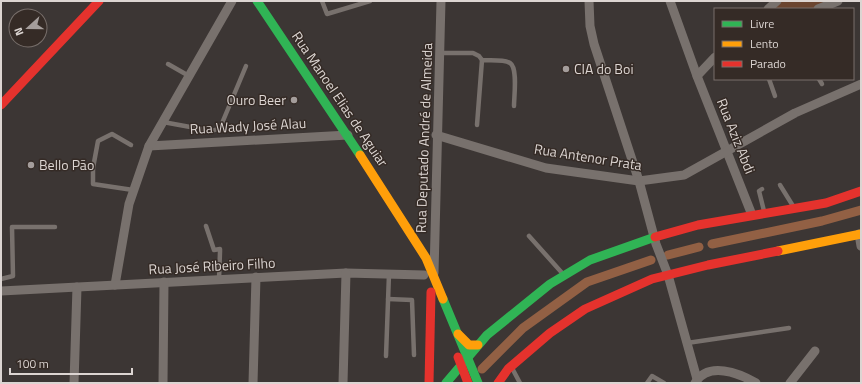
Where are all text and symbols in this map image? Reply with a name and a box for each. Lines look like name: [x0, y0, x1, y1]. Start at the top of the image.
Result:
north arrow: [8, 8, 48, 48]
legend: [714, 8, 854, 80]
text: Livre: [750, 14, 774, 33]
text: N: [10, 25, 27, 38]
street label: Rua Manoel Elias de Aguiar: [287, 27, 394, 171]
text: Lento: [750, 34, 779, 53]
street label: Rua Deputado André de Almeida: [410, 43, 437, 233]
text: Parado: [750, 54, 786, 73]
place label: CIA do Boi: [574, 58, 633, 79]
marker: CIA do Boi: [561, 64, 571, 74]
place label: Ouro Beer: [227, 89, 286, 110]
marker: Ouro Beer: [289, 95, 299, 105]
street label: Rua Aziz Abdi: [712, 95, 761, 177]
street label: Rua Wady José Alau: [189, 112, 307, 139]
street label: Rua Antenor Prata: [533, 138, 643, 175]
place label: Bello Pão: [39, 154, 94, 175]
marker: Bello Pão: [26, 160, 36, 170]
street label: Rua José Ribeiro Filho: [148, 252, 276, 279]
scale bar: [10, 350, 132, 376]
text: 100 m: [16, 354, 49, 373]

